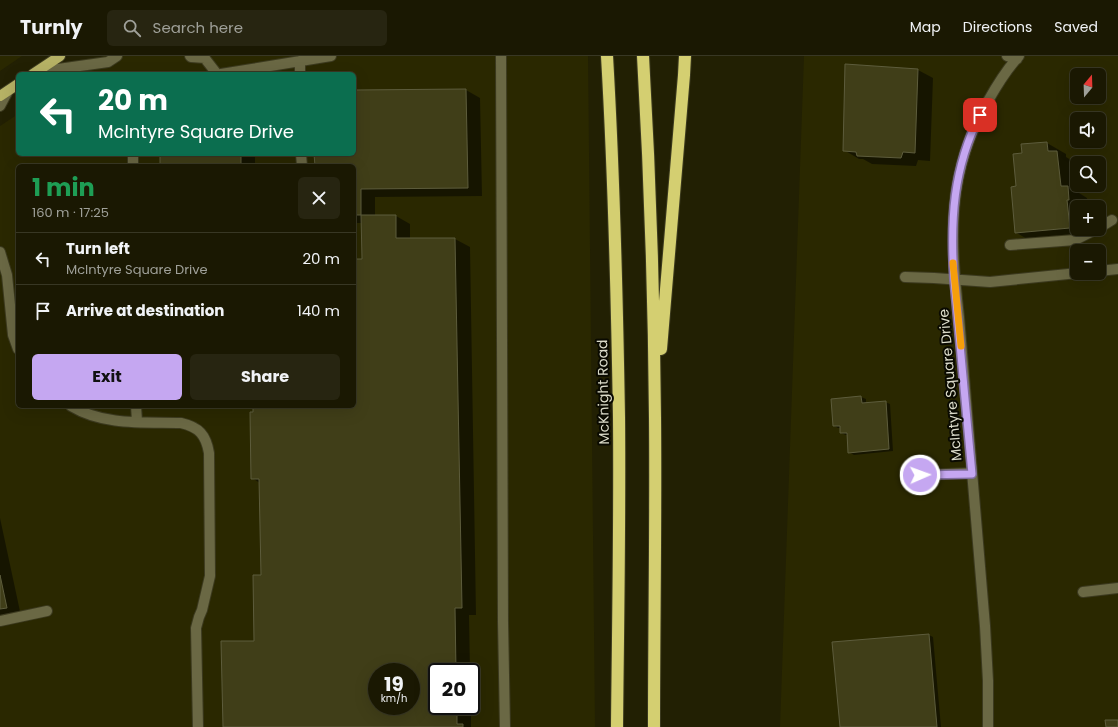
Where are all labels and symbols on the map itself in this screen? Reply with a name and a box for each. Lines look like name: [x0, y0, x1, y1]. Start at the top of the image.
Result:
north arrow: [1070, 68, 1106, 104]
pin: [963, 98, 997, 132]
street label: McIntyre Square Drive: [933, 308, 967, 462]
street label: McKnight Road: [592, 339, 614, 445]
position arrow: [899, 454, 941, 496]
speed limit sign: 20: [428, 663, 480, 715]

